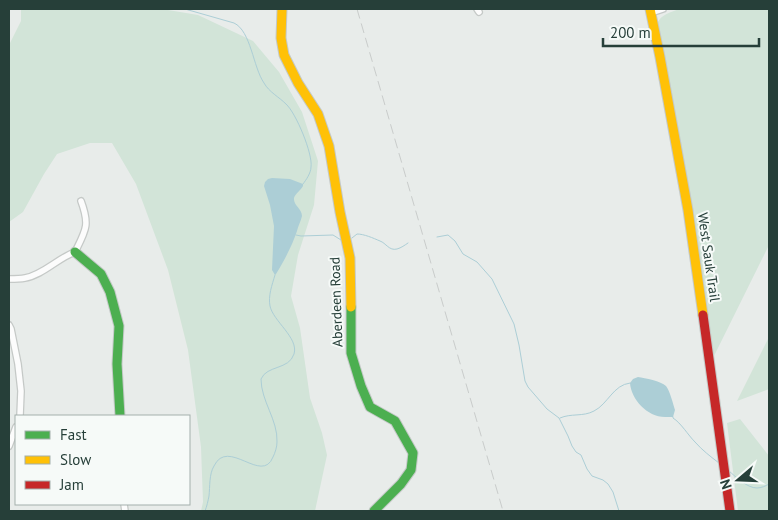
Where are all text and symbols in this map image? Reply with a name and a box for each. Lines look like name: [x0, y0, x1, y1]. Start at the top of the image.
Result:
scale bar: [603, 15, 759, 47]
text: 200 m: [610, 23, 651, 42]
street label: West Sauk Trail: [694, 211, 724, 303]
street label: Aberdeen Road: [325, 257, 347, 347]
legend: [15, 415, 190, 505]
text: Fast: [60, 425, 87, 444]
text: Slow: [60, 450, 91, 469]
north arrow: [713, 455, 763, 505]
text: Jam: [59, 475, 84, 494]
text: N: [716, 477, 736, 492]

